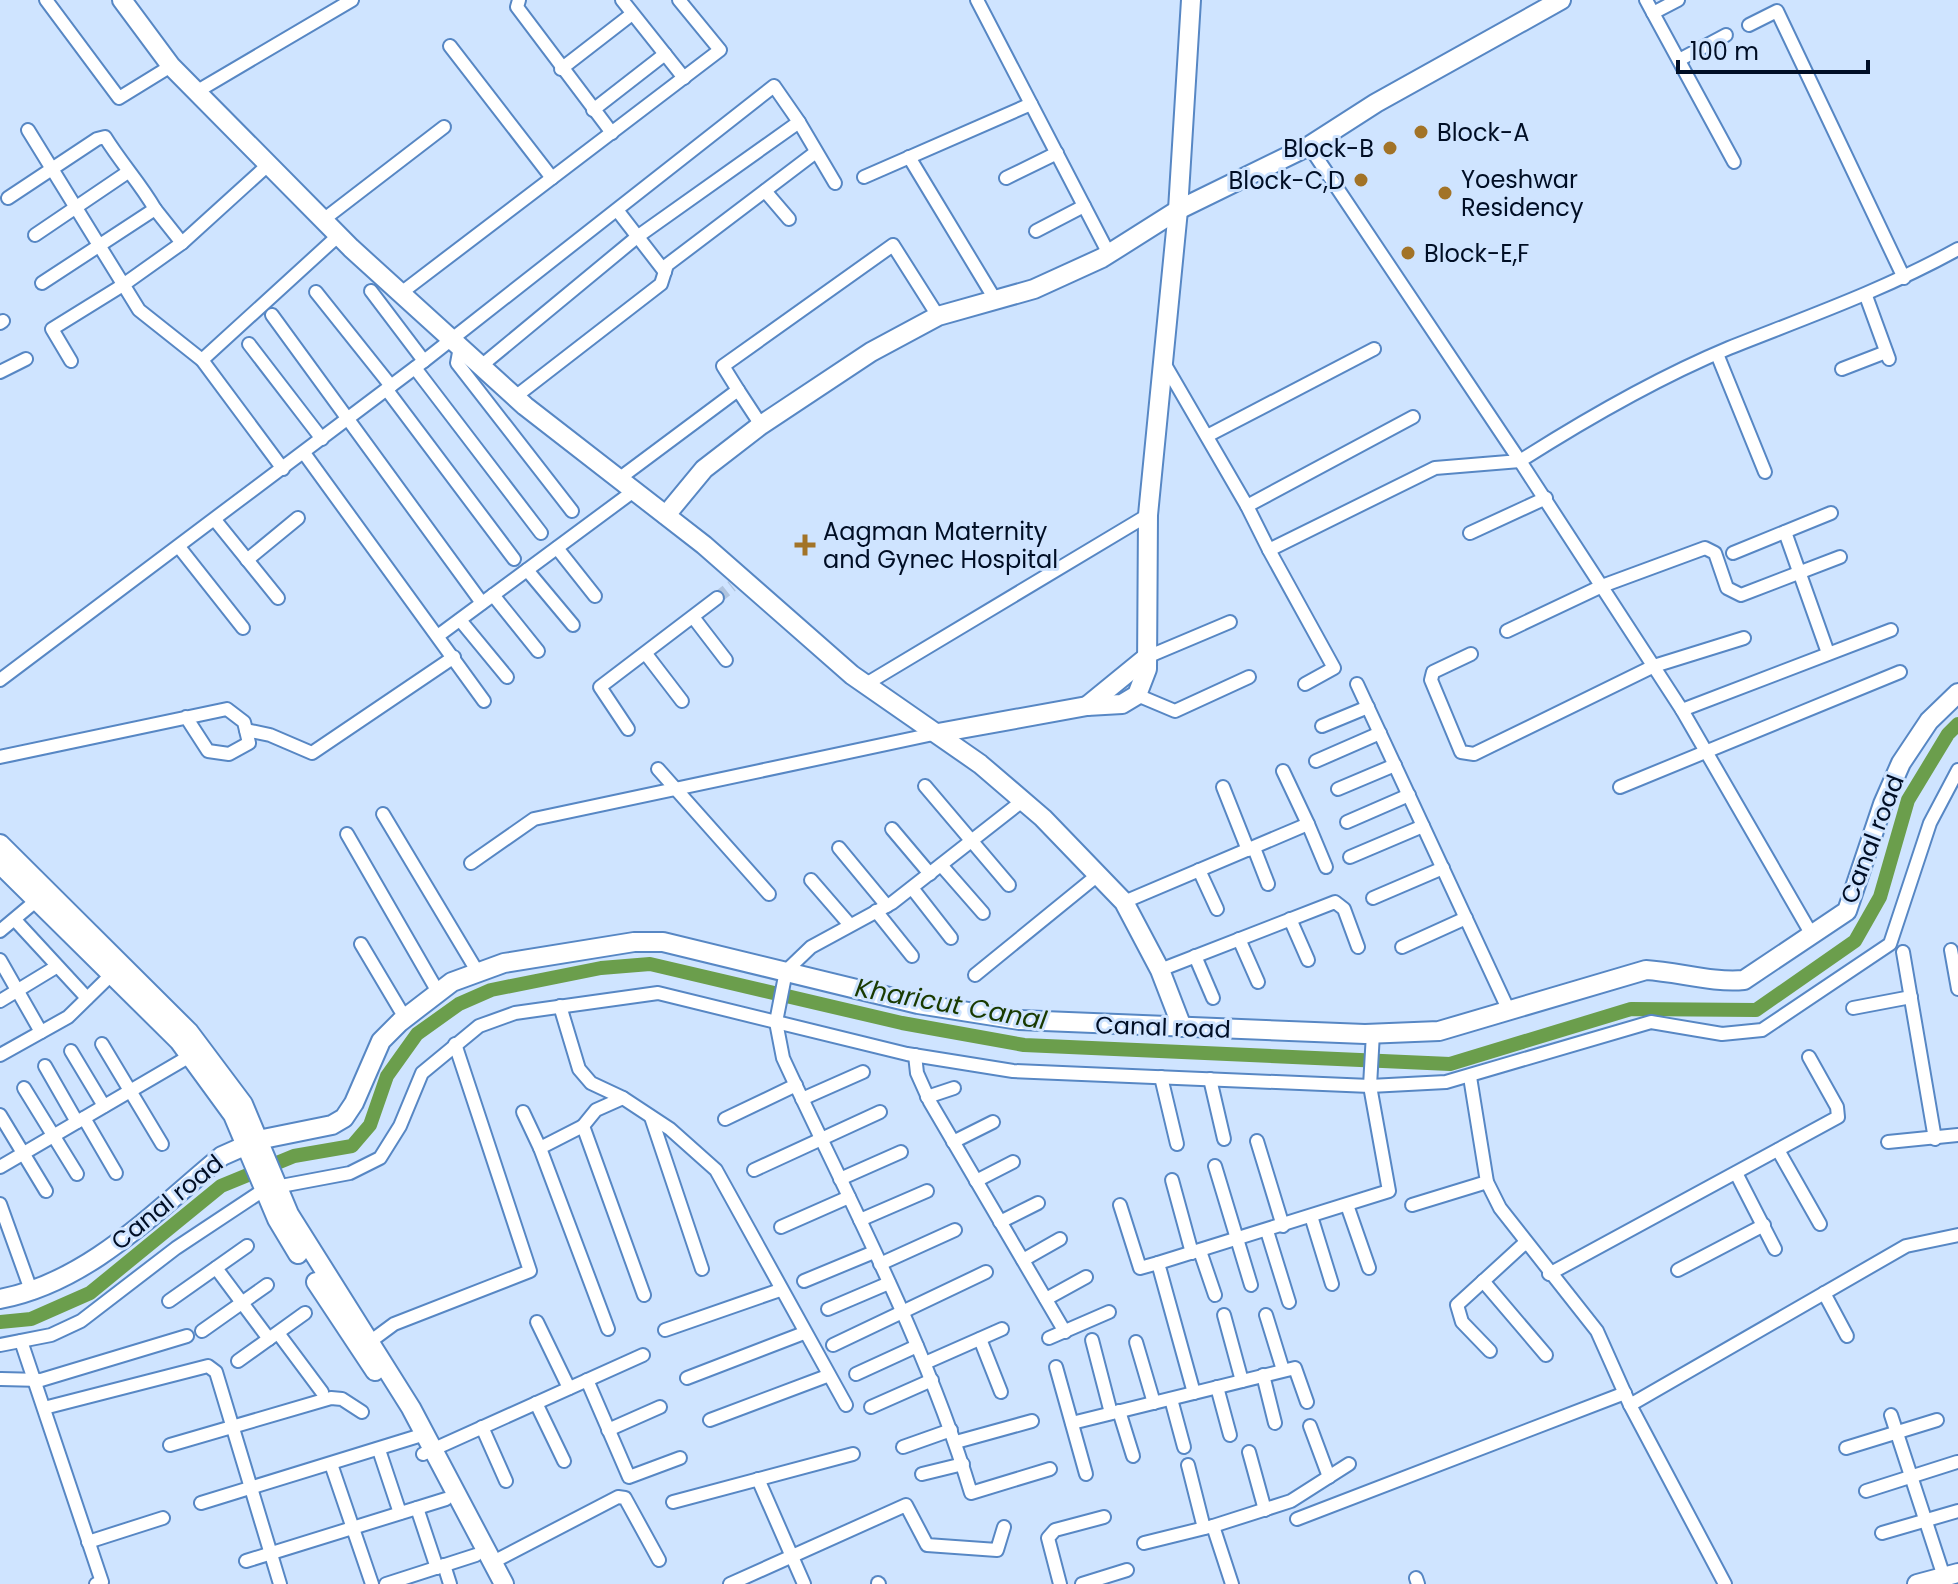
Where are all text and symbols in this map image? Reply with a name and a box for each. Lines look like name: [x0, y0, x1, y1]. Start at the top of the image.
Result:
scale bar: [1678, 24, 1868, 74]
text: 100 m: [1690, 35, 1759, 68]
place label: Block-A: [1437, 116, 1529, 149]
marker: Block-A: [1412, 123, 1430, 141]
place label: Block-B: [1283, 132, 1374, 165]
marker: Block-B: [1381, 139, 1399, 157]
place label: Yoeshwar Residency: [1461, 163, 1584, 224]
place label: Block-C,D: [1229, 164, 1345, 197]
marker: Block-C,D: [1352, 171, 1370, 189]
marker: Yoeshwar Residency: [1436, 184, 1454, 202]
place label: Block-E,F: [1424, 237, 1529, 270]
marker: Block-E,F: [1399, 244, 1417, 262]
place label: Aagman Maternity and Gynec Hospital: [823, 515, 1058, 576]
marker: Aagman Maternity and Gynec Hospital: [794, 534, 816, 556]
street label: Canal road: [1832, 770, 1912, 908]
water label: Kharicut Canal: [852, 969, 1050, 1039]
street label: Canal road: [1095, 1008, 1231, 1046]
street label: Canal road: [104, 1147, 230, 1257]

